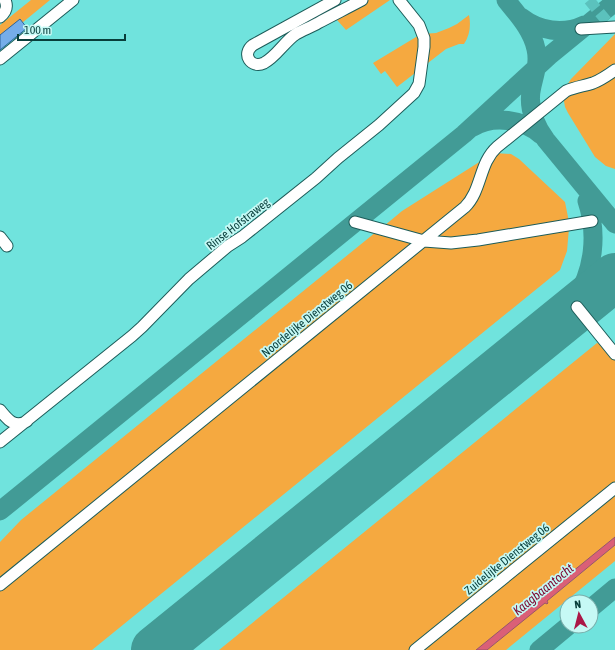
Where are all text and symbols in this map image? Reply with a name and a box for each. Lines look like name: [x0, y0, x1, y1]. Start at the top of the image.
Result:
scale bar: [18, 16, 125, 42]
text: 100 m: [24, 23, 51, 37]
street label: Rinse Hofstraweg: [204, 195, 273, 253]
street label: Noordelijke Dienstweg 06: [259, 278, 356, 360]
street label: Zuidelijke Dienstweg 06: [462, 520, 552, 597]
water label: Kaagbaantocht: [510, 560, 577, 618]
north arrow: [559, 594, 599, 634]
text: N: [574, 598, 582, 610]

